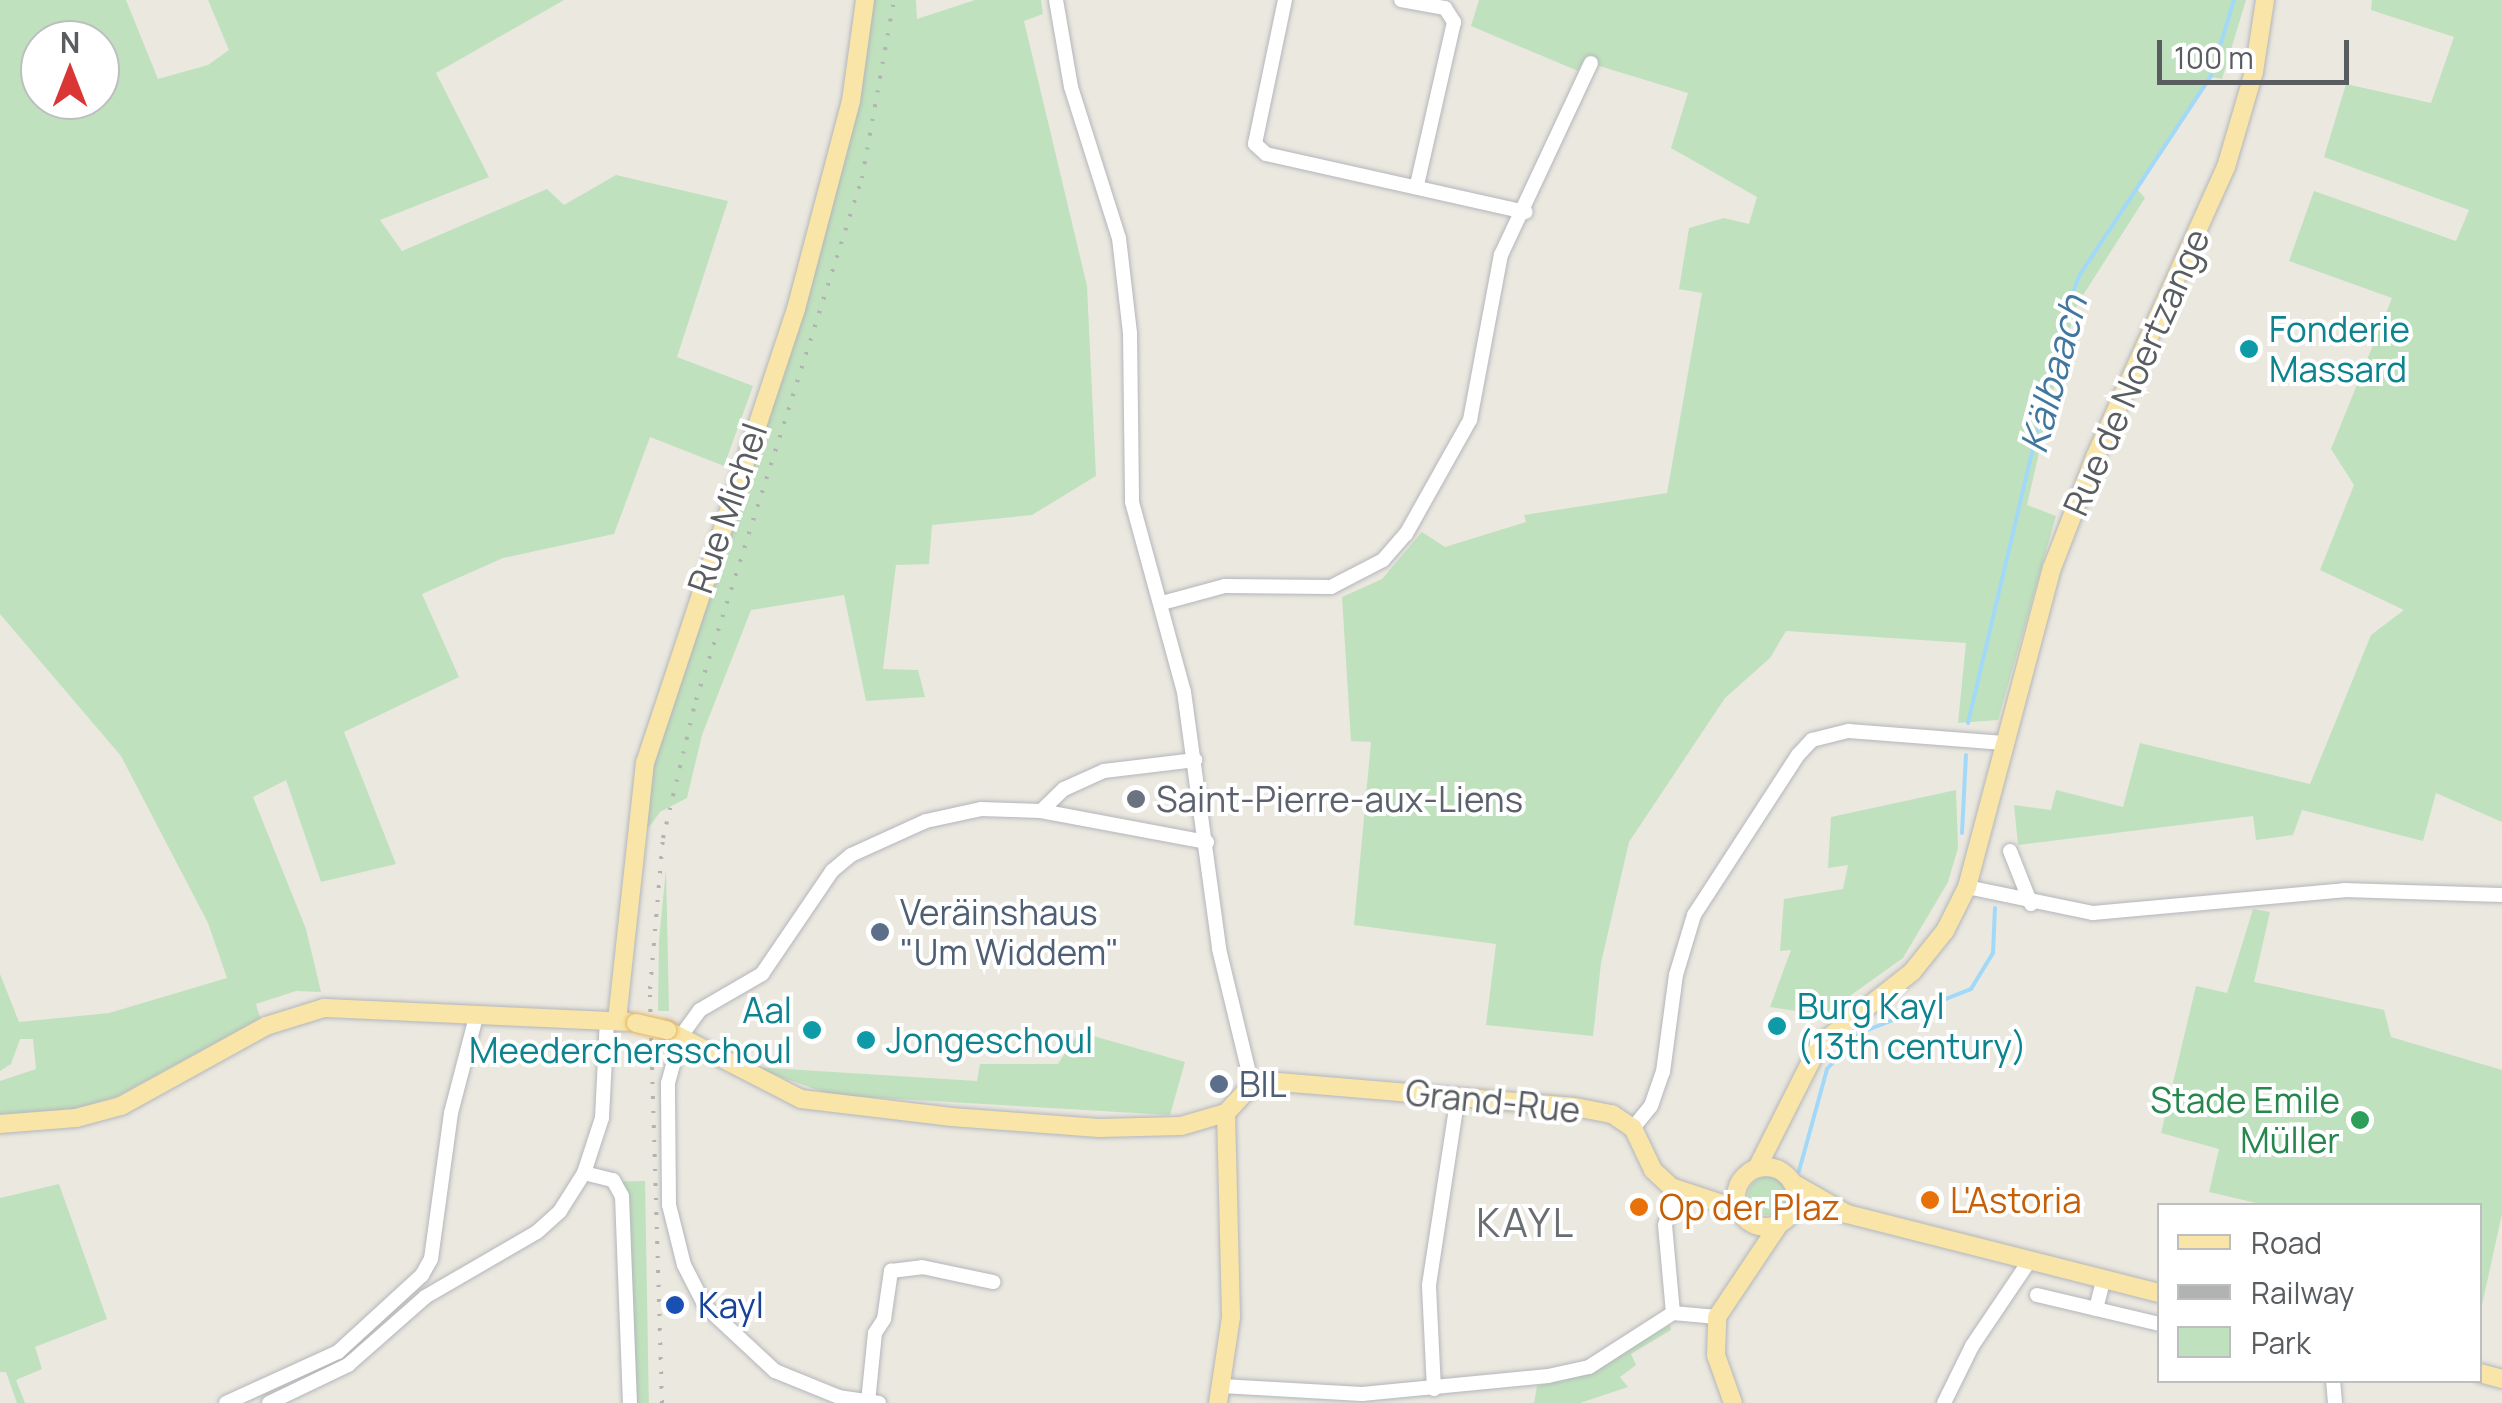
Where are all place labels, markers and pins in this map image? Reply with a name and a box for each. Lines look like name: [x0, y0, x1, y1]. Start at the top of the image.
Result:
place label: Fonderie Massard: [2269, 308, 2410, 390]
marker: Fonderie Massard: [2238, 338, 2260, 360]
place label: Saint-Pierre-aux-Liens: [1156, 778, 1523, 820]
marker: Saint-Pierre-aux-Liens: [1125, 788, 1147, 810]
place label: Veräinshaus "Um Widdem": [900, 891, 1119, 973]
marker: Veräinshaus "Um Widdem": [869, 921, 891, 943]
place label: Burg Kayl (13th century): [1797, 985, 2027, 1067]
place label: Aal Meederchersschoul: [469, 989, 792, 1071]
marker: Burg Kayl (13th century): [1766, 1015, 1788, 1037]
marker: Aal Meederchersschoul: [801, 1019, 823, 1041]
place label: Jongeschoul: [886, 1019, 1093, 1061]
marker: Jongeschoul: [855, 1029, 877, 1051]
place label: BIL: [1239, 1063, 1286, 1105]
marker: BIL: [1208, 1073, 1230, 1095]
place label: Stade Emile Müller: [2150, 1079, 2340, 1161]
marker: Stade Emile Müller: [2349, 1109, 2371, 1131]
place label: L'Astoria: [1950, 1179, 2082, 1221]
place label: Op der Plaz: [1659, 1186, 1840, 1228]
marker: L'Astoria: [1919, 1189, 1941, 1211]
marker: Op der Plaz: [1628, 1196, 1650, 1218]
place label: Kayl: [698, 1284, 764, 1326]
marker: Kayl: [662, 1292, 688, 1318]

